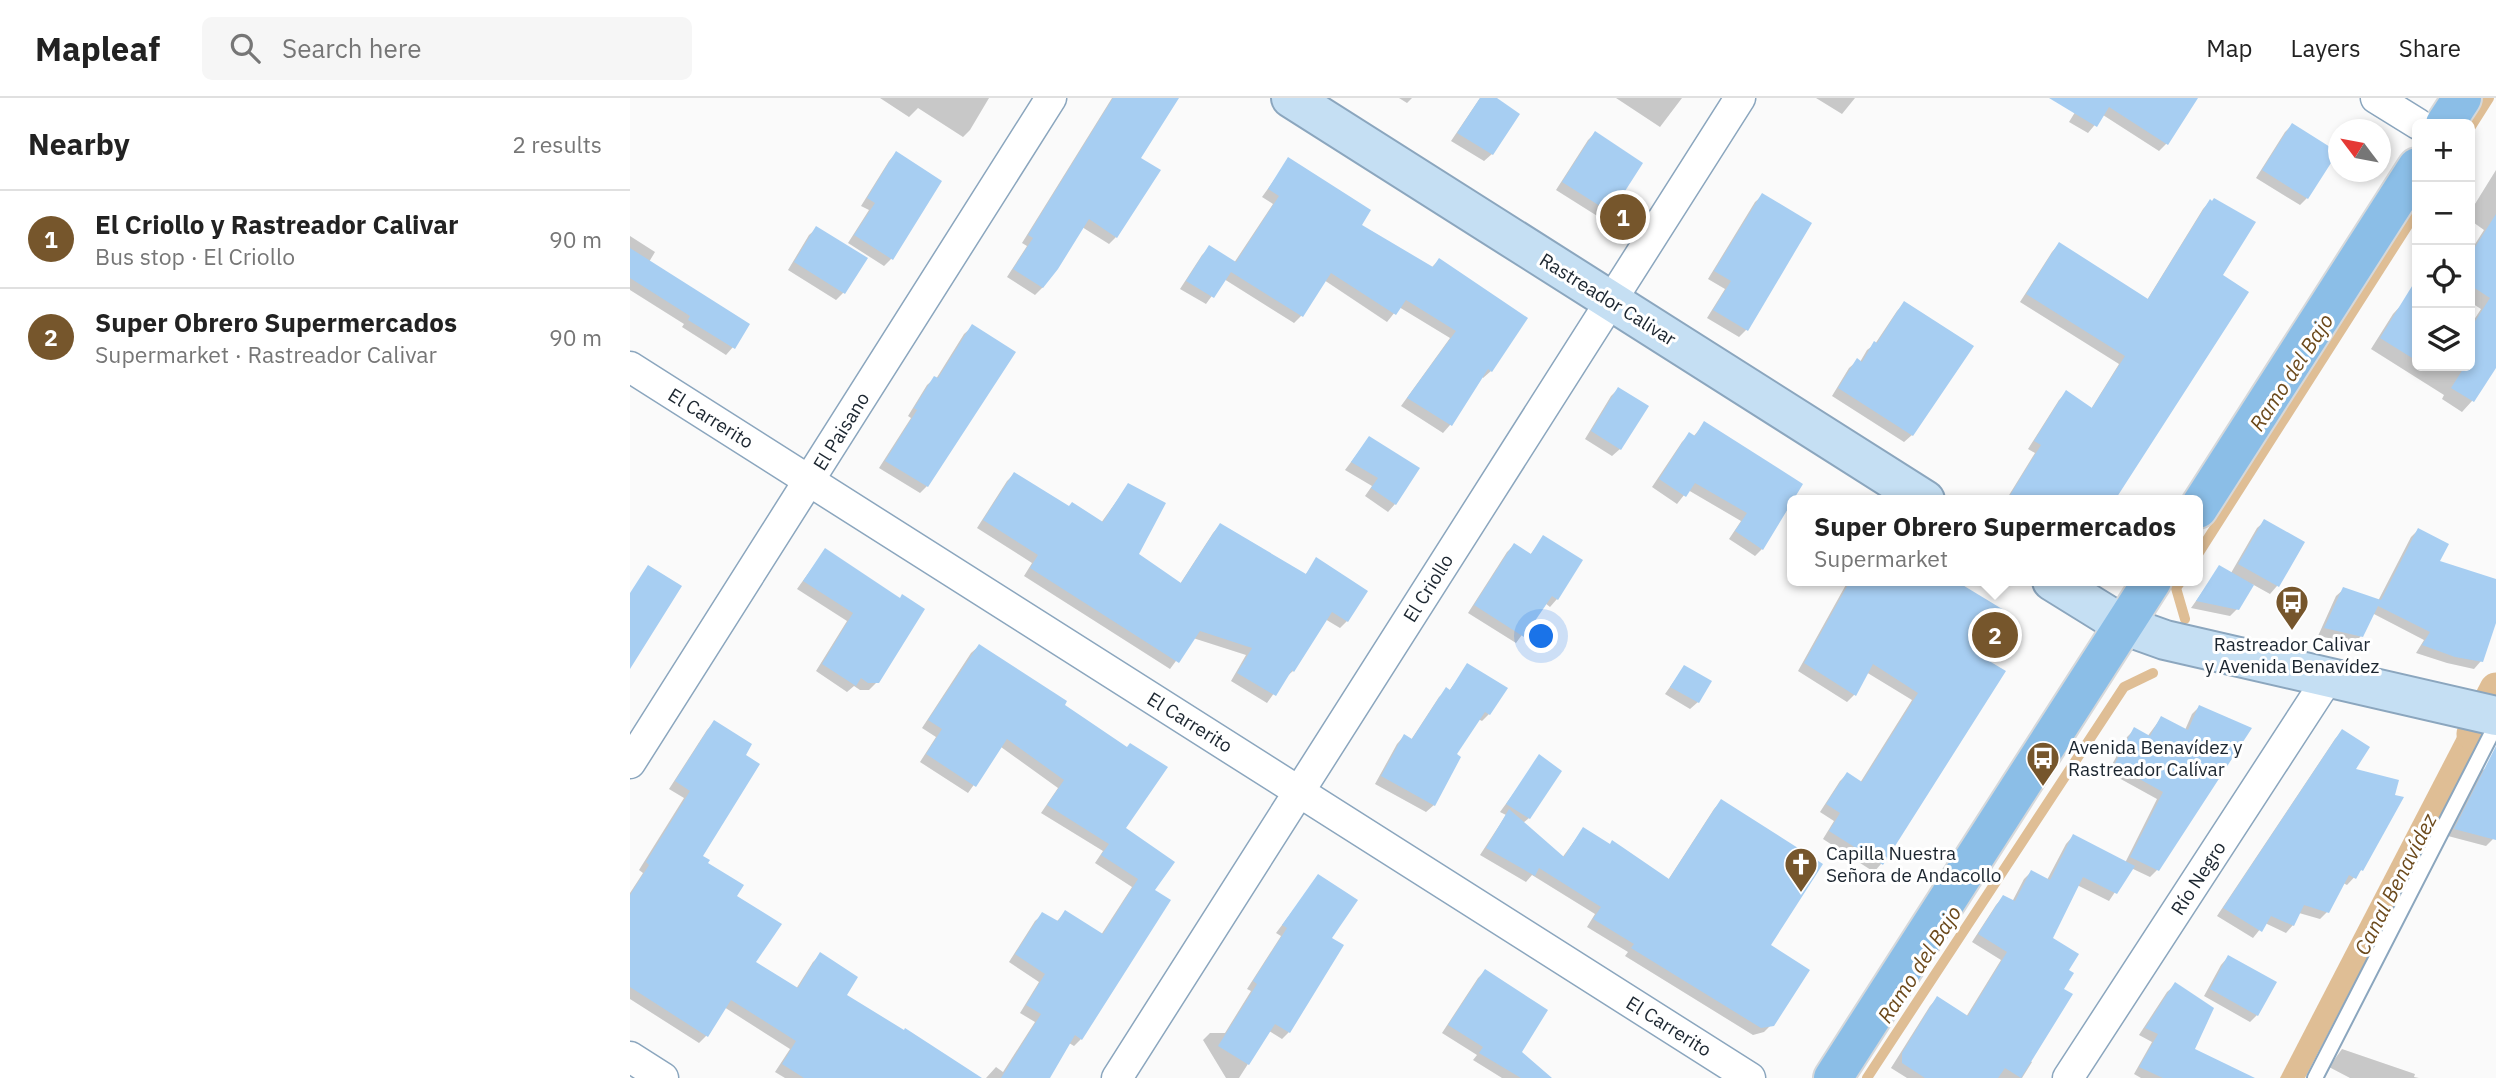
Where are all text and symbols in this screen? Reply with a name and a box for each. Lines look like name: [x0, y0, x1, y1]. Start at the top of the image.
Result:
search box: [202, 17, 692, 80]
text: Mapleaf: [35, 27, 160, 70]
icon: search: [226, 29, 264, 67]
text: Search here: [282, 31, 422, 65]
text: Map: [2206, 32, 2253, 64]
text: Layers: [2291, 32, 2361, 64]
text: Share: [2399, 32, 2461, 64]
north arrow: [2328, 119, 2391, 182]
map controls: [2412, 119, 2475, 371]
button: +: [2412, 119, 2475, 182]
text: Nearby: [28, 124, 130, 163]
text: 2 results: [512, 129, 602, 159]
button: −: [2412, 182, 2475, 245]
pin: 1: [1600, 191, 1646, 243]
text: El Criollo y Rastreador Calivar: [95, 207, 459, 241]
text: 1: [44, 224, 58, 254]
text: 90 m: [549, 224, 602, 254]
text: Bus stop · El Criollo: [95, 241, 295, 271]
button: locate: [2412, 245, 2475, 308]
street label: Rastreador Calivar: [1535, 247, 1681, 351]
text: Super Obrero Supermercados: [95, 305, 457, 339]
water label: Ramo del Bajo: [2243, 308, 2339, 436]
button: layers: [2412, 308, 2475, 371]
text: 2: [44, 322, 58, 352]
text: 90 m: [549, 322, 602, 352]
text: Supermarket · Rastreador Calivar: [95, 339, 437, 369]
street label: El Carrerito: [664, 382, 758, 454]
street label: El Paisano: [808, 387, 874, 475]
popup: [1787, 495, 2203, 586]
text: Super Obrero Supermercados: [1814, 509, 2176, 543]
text: Supermarket: [1814, 543, 1948, 573]
street label: El Criollo: [1398, 550, 1458, 626]
bus stop icon: Rastreador Calivar y Avenida Benavídez: [2273, 583, 2311, 632]
pin: 2: [1972, 609, 2018, 661]
your location: [1524, 619, 1558, 653]
place label: Rastreador Calivar y Avenida Benavídez: [2205, 632, 2379, 678]
street label: El Carrerito: [1143, 686, 1237, 758]
place label: Avenida Benavídez y Rastreador Calívar: [2068, 735, 2243, 781]
bus stop icon: Avenida Benavídez y Rastreador Calívar: [2024, 739, 2062, 788]
water label: Canal Benavídez: [2347, 808, 2443, 959]
street label: Río Negro: [2165, 836, 2231, 920]
place label: Capilla Nuestra Señora de Andacollo: [1826, 841, 2001, 887]
church icon: Capilla Nuestra Señora de Andacollo: [1782, 845, 1820, 894]
water label: Ramo del Bajo: [1871, 900, 1967, 1028]
street label: El Carrerito: [1622, 990, 1716, 1062]

